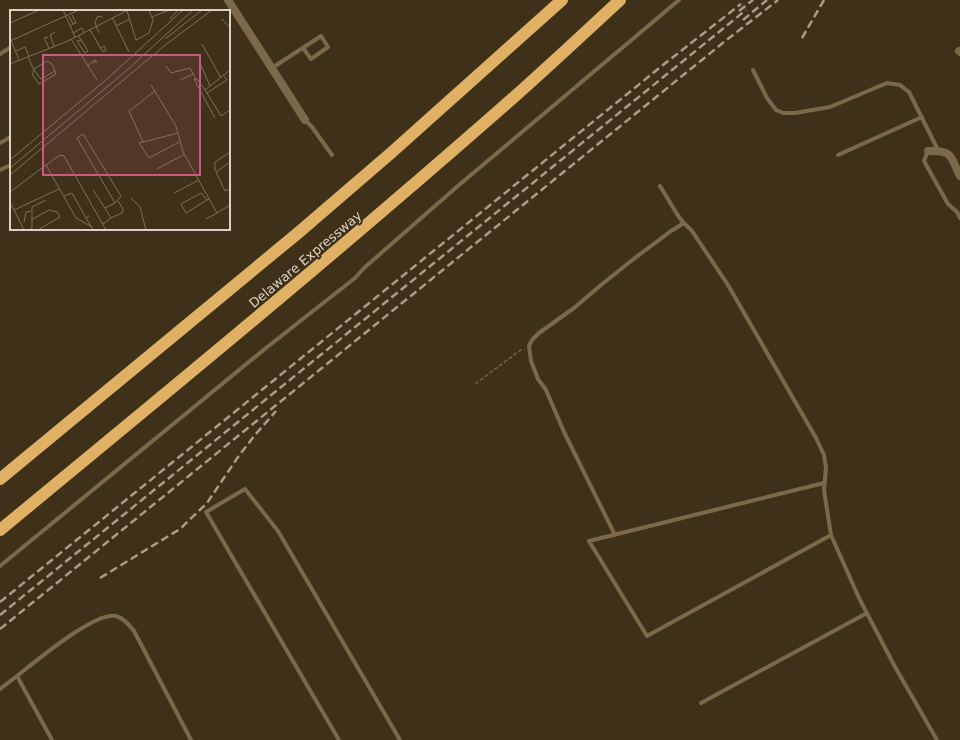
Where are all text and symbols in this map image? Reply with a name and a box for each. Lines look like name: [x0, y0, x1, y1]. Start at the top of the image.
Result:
inset map: [10, 10, 230, 230]
street label: Delaware Expressway: [246, 208, 365, 311]

